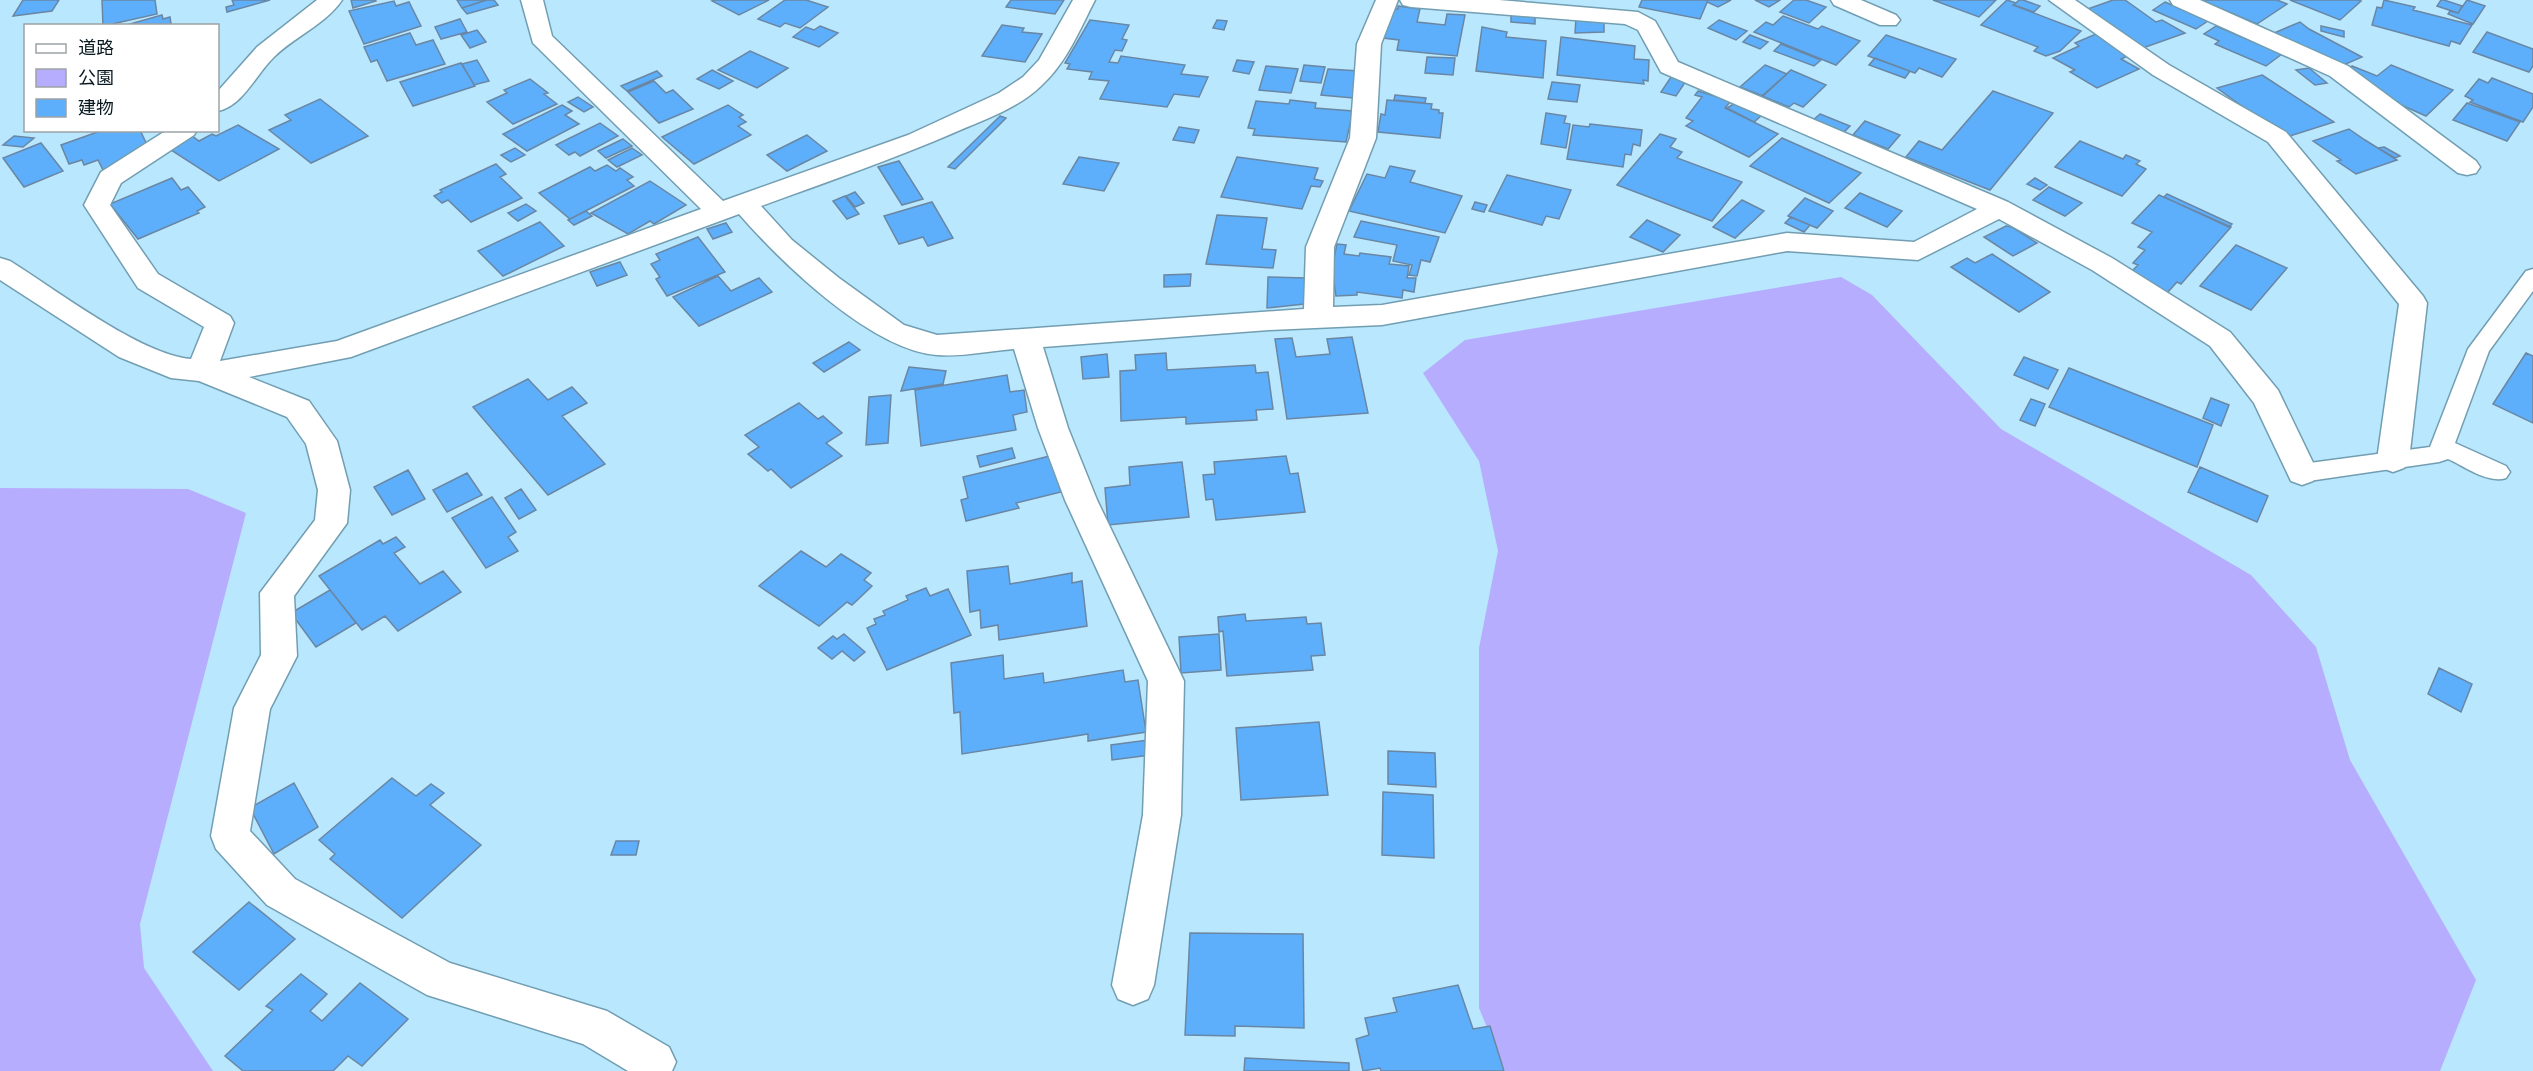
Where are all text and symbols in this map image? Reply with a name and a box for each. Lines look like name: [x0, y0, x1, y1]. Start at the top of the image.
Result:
legend: [24, 24, 219, 132]
text: 道路: [78, 38, 114, 58]
text: 公園: [78, 68, 114, 88]
text: 建物: [78, 98, 114, 118]

